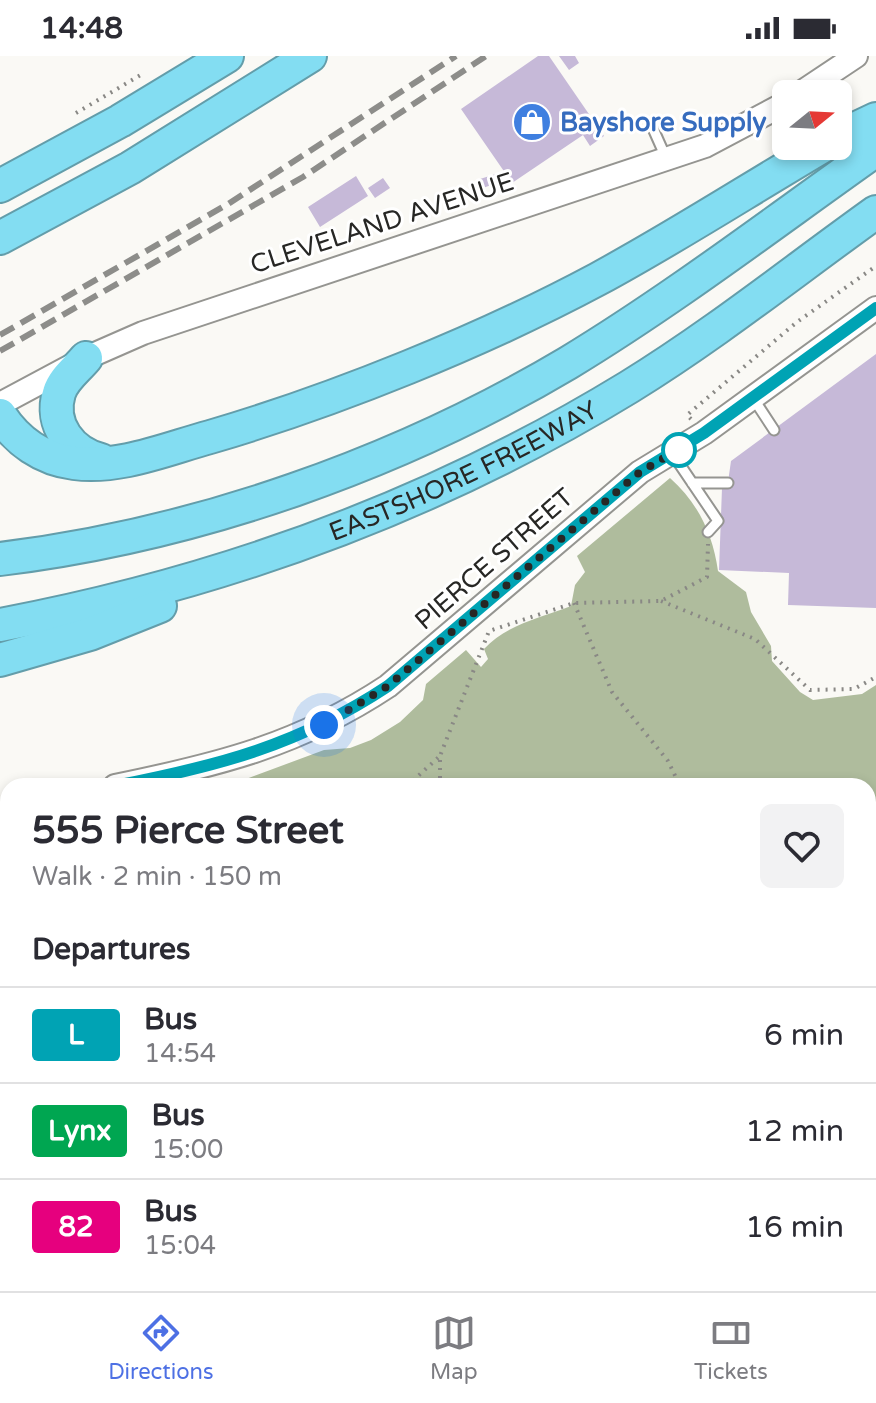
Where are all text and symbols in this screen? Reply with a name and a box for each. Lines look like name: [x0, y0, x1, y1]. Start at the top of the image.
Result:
text: 14:48: [40, 10, 123, 47]
north arrow: [772, 80, 852, 160]
map controls: [772, 80, 852, 160]
shop icon: Bayshore Supply: [511, 101, 553, 143]
place label: Bayshore Supply: [560, 107, 766, 138]
street label: CLEVELAND AVENUE: [246, 166, 518, 280]
street label: EASTSHORE FREEWAY: [324, 394, 603, 547]
unlabelled marker: [662, 433, 696, 467]
street label: PIERCE STREET: [408, 482, 580, 636]
your location: [304, 705, 344, 745]
button: heart: [760, 804, 844, 888]
text: 555 Pierce Street: [32, 808, 344, 854]
text: Walk · 2 min · 150 m: [32, 861, 282, 892]
text: Departures: [32, 931, 190, 968]
text: Bus: [144, 1001, 197, 1038]
text: 6 min: [764, 1017, 844, 1054]
text: L: [68, 1018, 84, 1052]
text: 14:54: [144, 1038, 216, 1069]
text: Bus: [151, 1097, 205, 1134]
text: 12 min: [745, 1113, 844, 1150]
text: Lynx: [48, 1114, 111, 1148]
text: 15:00: [151, 1134, 223, 1165]
text: Bus: [144, 1193, 197, 1230]
text: 16 min: [745, 1209, 844, 1246]
text: 82: [58, 1210, 94, 1244]
text: 15:04: [144, 1230, 216, 1261]
tab: Directions: [108, 1311, 214, 1385]
tab: Map: [430, 1311, 478, 1385]
tab: Tickets: [694, 1311, 768, 1385]

